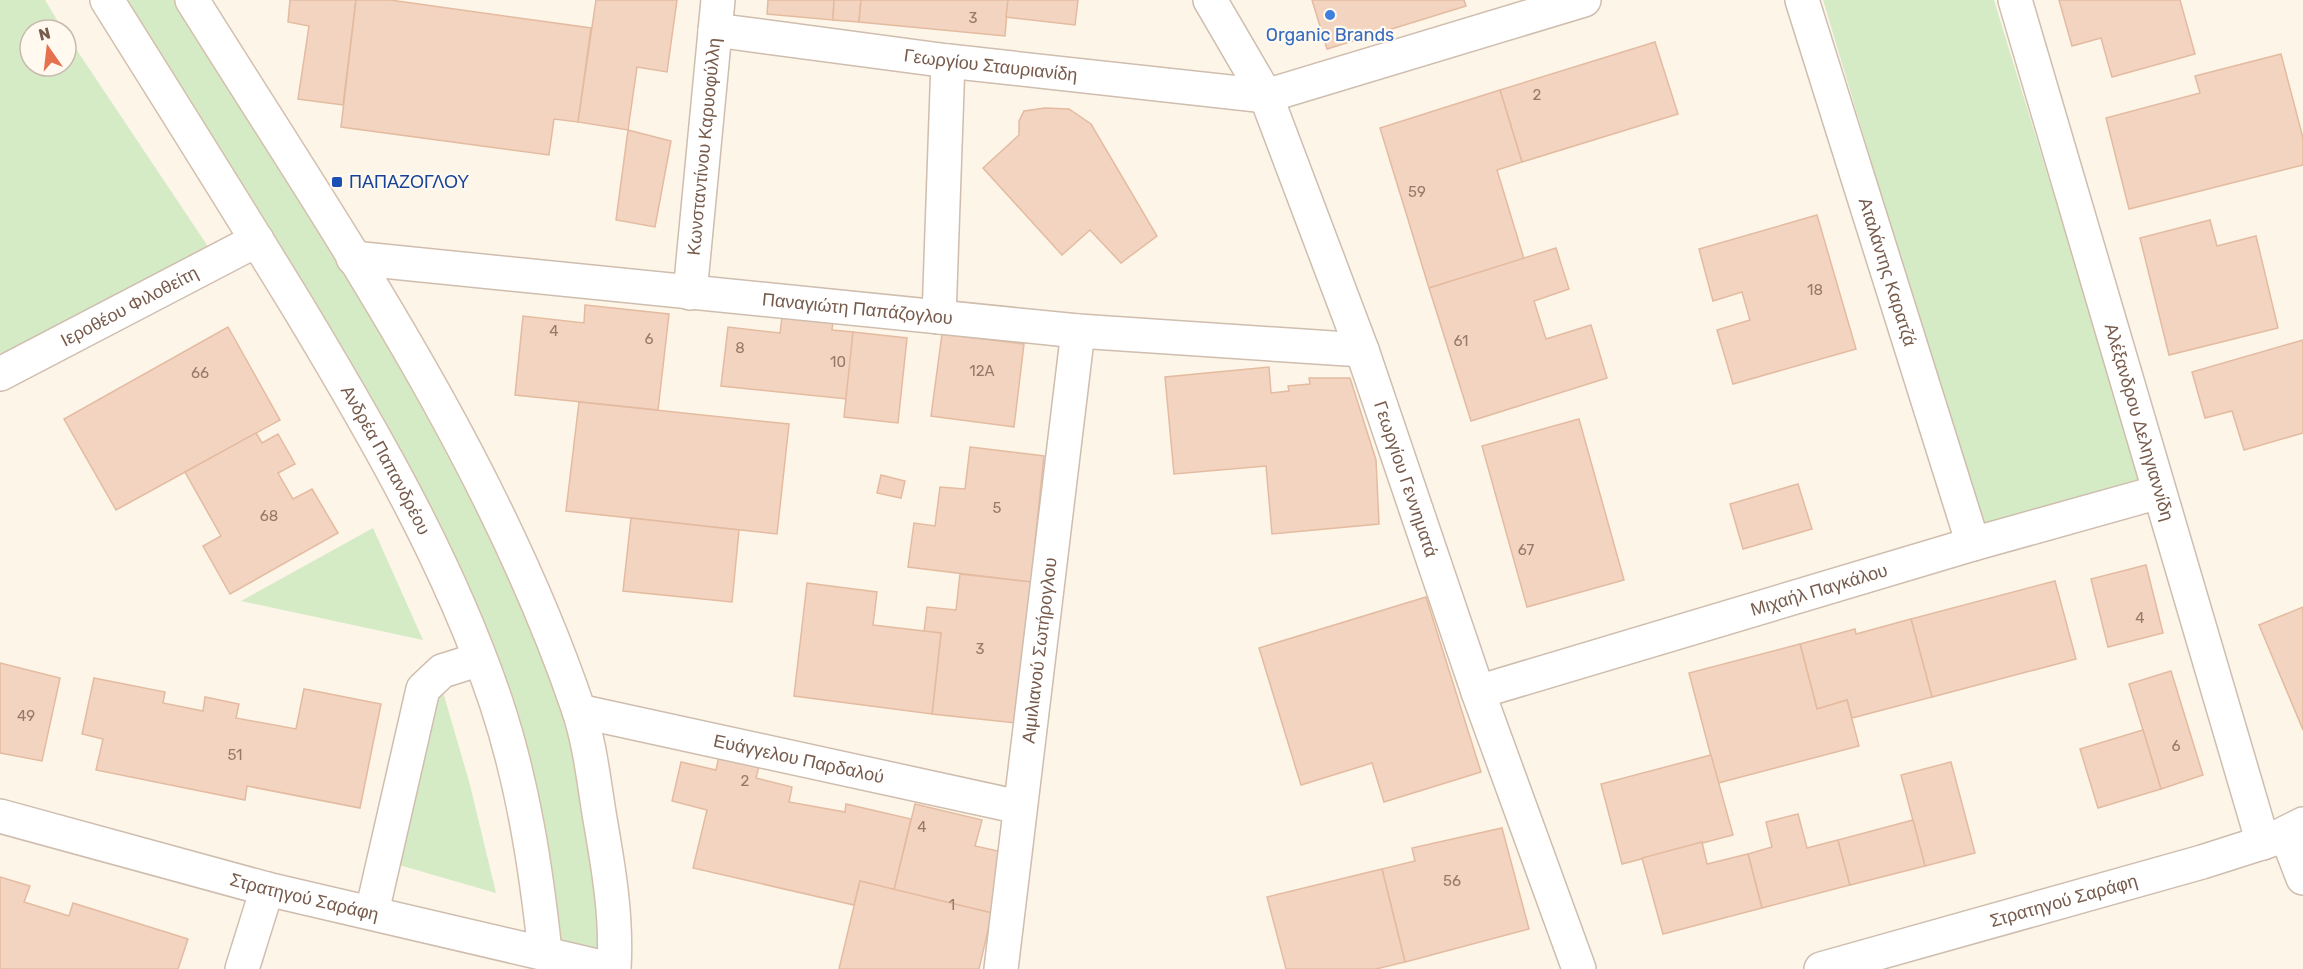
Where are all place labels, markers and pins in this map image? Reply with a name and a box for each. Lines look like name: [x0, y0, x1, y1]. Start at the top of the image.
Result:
marker: Organic Brands: [1323, 8, 1337, 22]
place label: Organic Brands: [1266, 24, 1394, 46]
place label: ΠΑΠΑΖΟΓΛΟΥ: [349, 171, 469, 193]
marker: ΠΑΠΑΖΟΓΛΟΥ: [330, 175, 344, 189]

